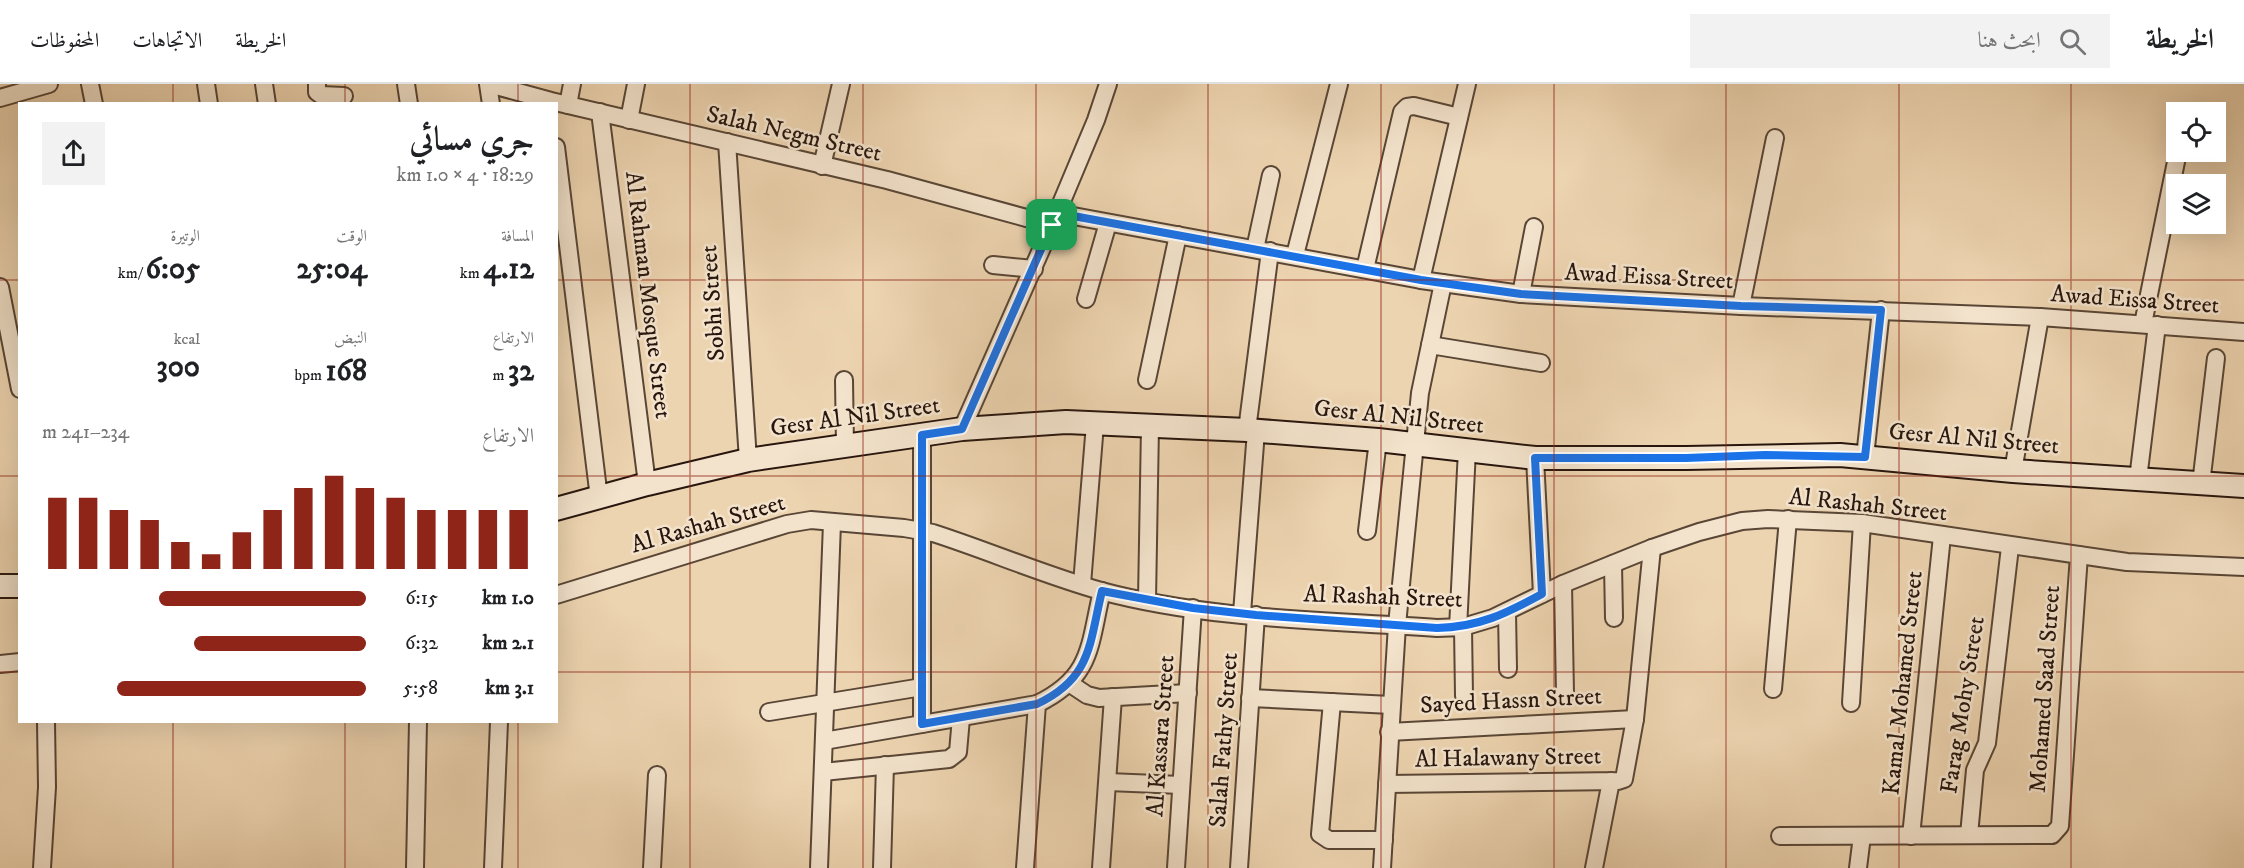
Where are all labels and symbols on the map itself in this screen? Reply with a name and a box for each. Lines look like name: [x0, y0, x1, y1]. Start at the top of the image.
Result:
street label: Salah Negm Street: [704, 99, 885, 169]
street label: Al Rahman Mosque Street: [618, 170, 678, 421]
pin: [1026, 199, 1077, 250]
street label: Sobhi Street: [694, 244, 732, 362]
street label: Awad Eissa Street: [1564, 258, 1734, 296]
street label: Awad Eissa Street: [2050, 279, 2221, 321]
street label: Gesr Al Nil Street: [768, 390, 942, 444]
street label: Gesr Al Nil Street: [1312, 393, 1486, 441]
street label: Gesr Al Nil Street: [1888, 417, 2061, 461]
street label: Al Rashah Street: [1787, 482, 1949, 528]
street label: Al Rashah Street: [627, 488, 789, 560]
street label: Kamal Mohamed Street: [1876, 569, 1930, 797]
street label: Al Rashah Street: [1303, 579, 1463, 615]
street label: Mohamed Saad Street: [2023, 584, 2067, 794]
street label: Farag Mohy Street: [1934, 614, 1992, 796]
street label: Salah Fathy Street: [1203, 651, 1245, 829]
street label: Al Kassara Street: [1140, 654, 1182, 818]
street label: Sayed Hassn Street: [1419, 681, 1603, 721]
street label: Al Halawany Street: [1415, 741, 1602, 775]

